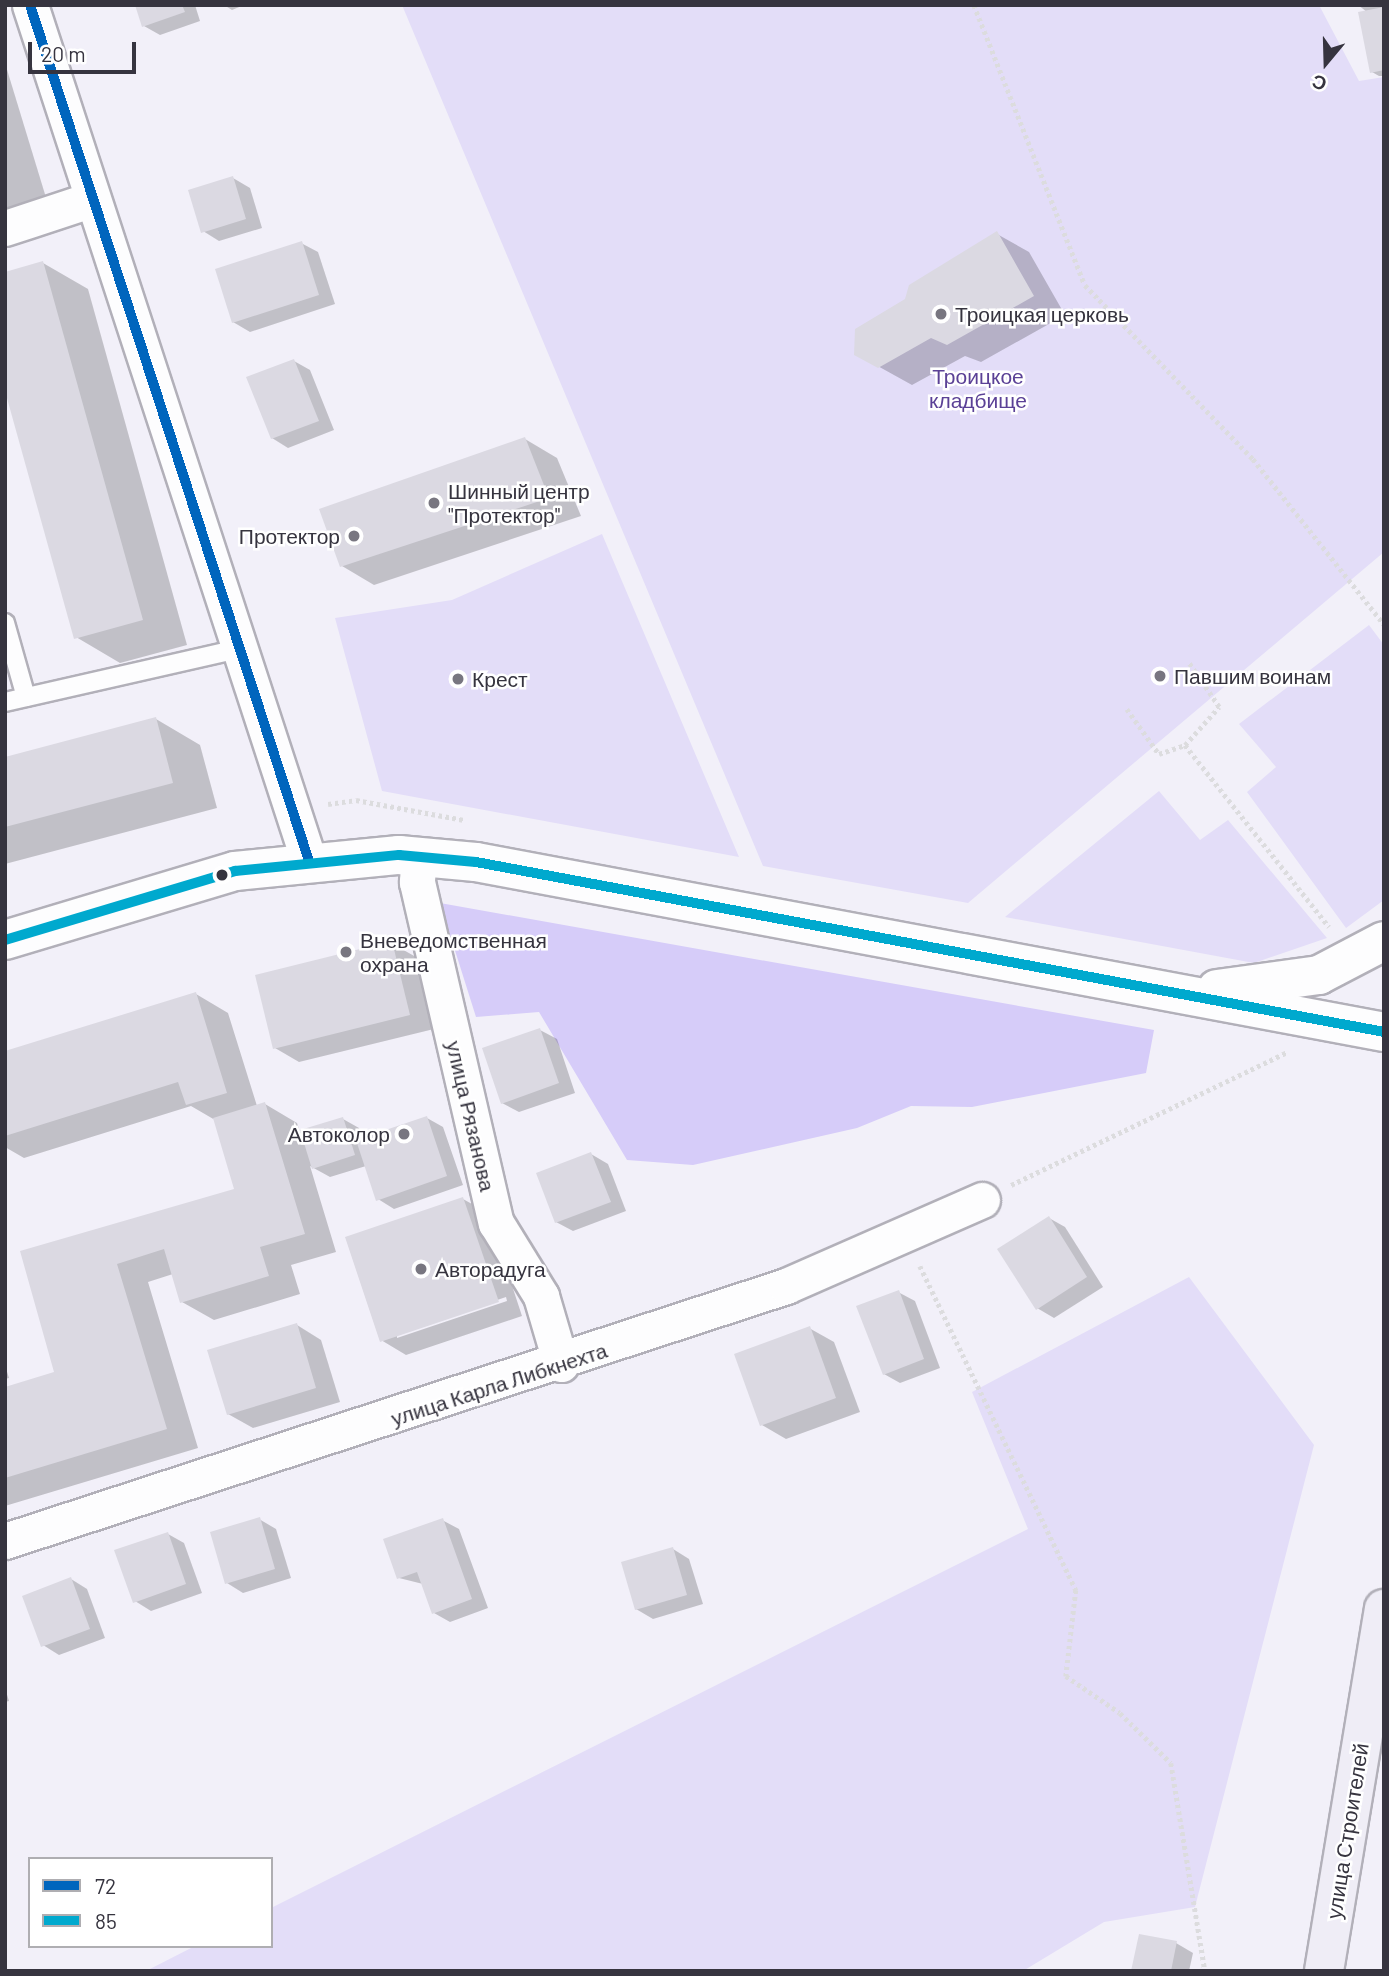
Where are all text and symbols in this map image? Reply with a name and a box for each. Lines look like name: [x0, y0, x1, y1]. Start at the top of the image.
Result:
scale bar: [32, 28, 140, 72]
north arrow: [1291, 28, 1361, 98]
text: 20 m: [41, 41, 86, 66]
text: С: [1309, 70, 1329, 96]
place label: Троицкая церковь: [955, 301, 1129, 327]
marker: Троицкая церковь: [933, 306, 949, 322]
park label: Троицкое кладбище: [929, 363, 1027, 413]
place label: Шинный центр "Протектор": [448, 478, 590, 528]
marker: Шинный центр "Протектор": [426, 495, 442, 511]
place label: Протектор: [239, 523, 340, 549]
marker: Протектор: [346, 528, 362, 544]
place label: Павшим воинам: [1174, 663, 1331, 689]
place label: Крест: [472, 666, 528, 692]
marker: Павшим воинам: [1152, 668, 1168, 684]
marker: Крест: [450, 671, 466, 687]
unlabelled marker: [215, 868, 229, 882]
place label: Вневедомственная охрана: [360, 927, 547, 977]
marker: Вневедомственная охрана: [338, 944, 354, 960]
street label: улица Рязанова: [441, 1038, 501, 1194]
place label: Автоколор: [288, 1121, 390, 1147]
marker: Автоколор: [396, 1126, 412, 1142]
place label: Авторадуга: [435, 1256, 546, 1282]
marker: Авторадуга: [413, 1261, 429, 1277]
street label: улица Карла Либкнехта: [388, 1337, 610, 1431]
street label: улица Строителей: [1321, 1741, 1373, 1921]
legend: [28, 1857, 273, 1948]
text: 72: [95, 1873, 116, 1898]
text: 85: [95, 1908, 117, 1933]

